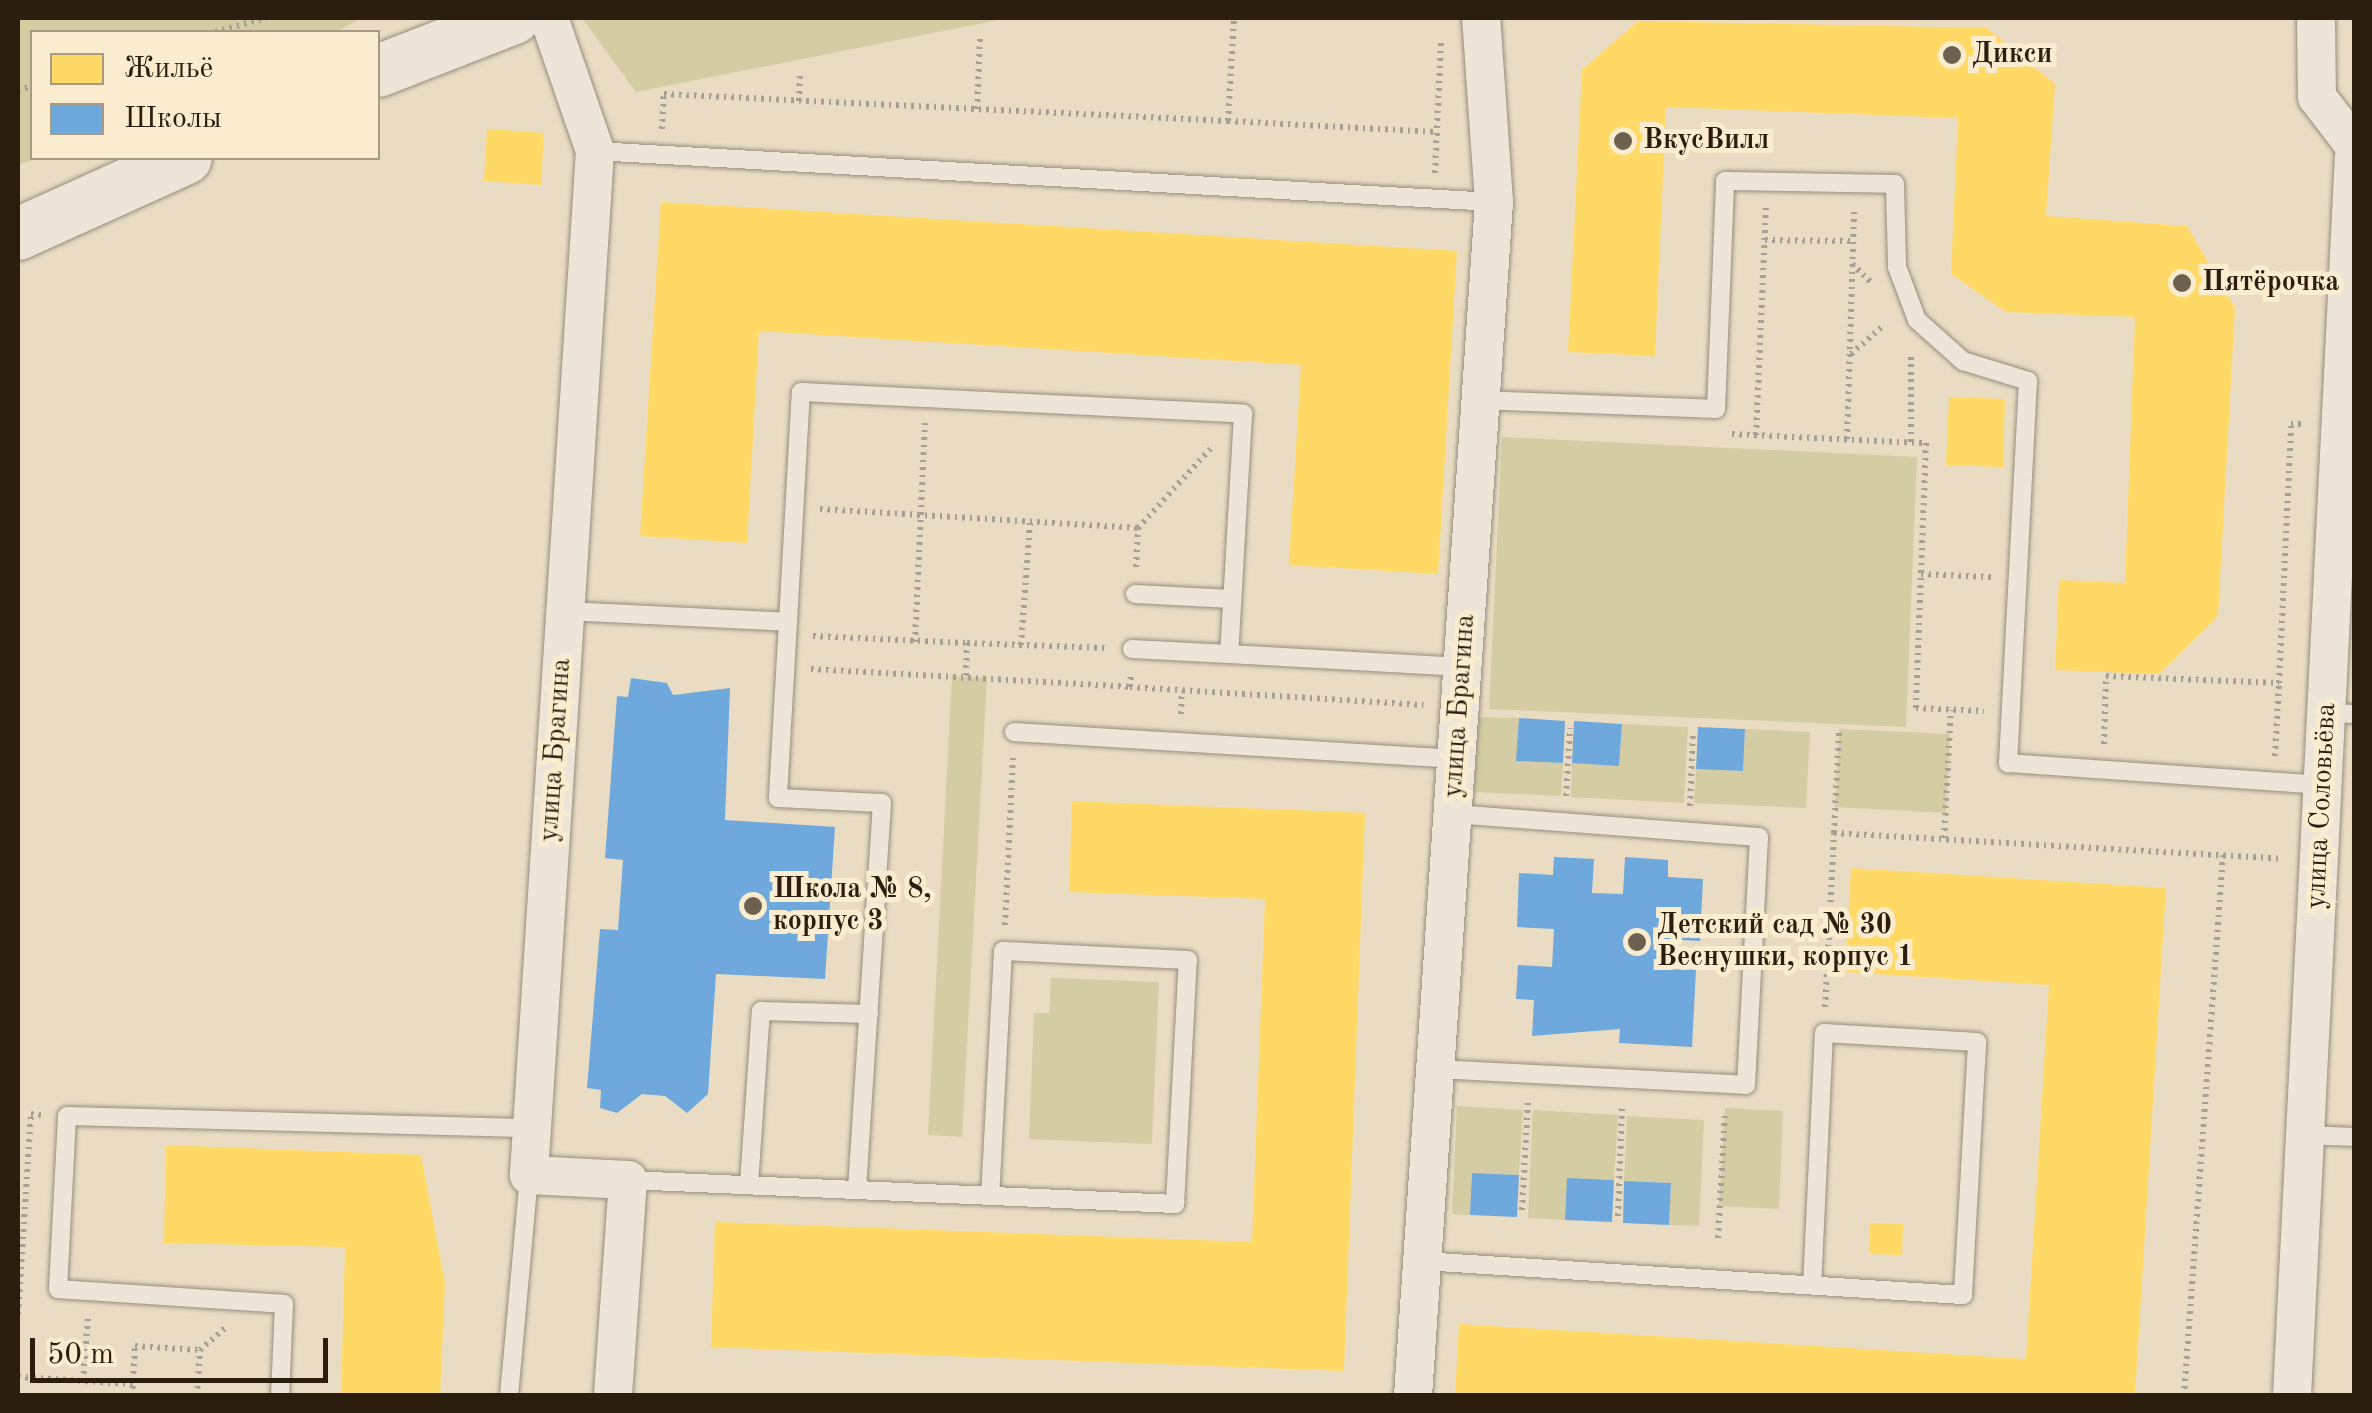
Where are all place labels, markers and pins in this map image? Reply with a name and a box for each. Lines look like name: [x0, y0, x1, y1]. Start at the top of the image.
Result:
place label: Дикси: [1972, 38, 2053, 72]
marker: Дикси: [1941, 44, 1963, 66]
place label: ВкусВилл: [1643, 124, 1769, 158]
marker: ВкусВилл: [1612, 130, 1634, 152]
place label: Пятёрочка: [2202, 266, 2339, 300]
marker: Пятёрочка: [2171, 272, 2193, 294]
place label: Школа № 8, корпус 3: [773, 873, 931, 939]
marker: Школа № 8, корпус 3: [742, 895, 764, 917]
place label: Детский сад № 30 Веснушки, корпус 1: [1657, 909, 1913, 975]
marker: Детский сад № 30 Веснушки, корпус 1: [1626, 931, 1648, 953]

